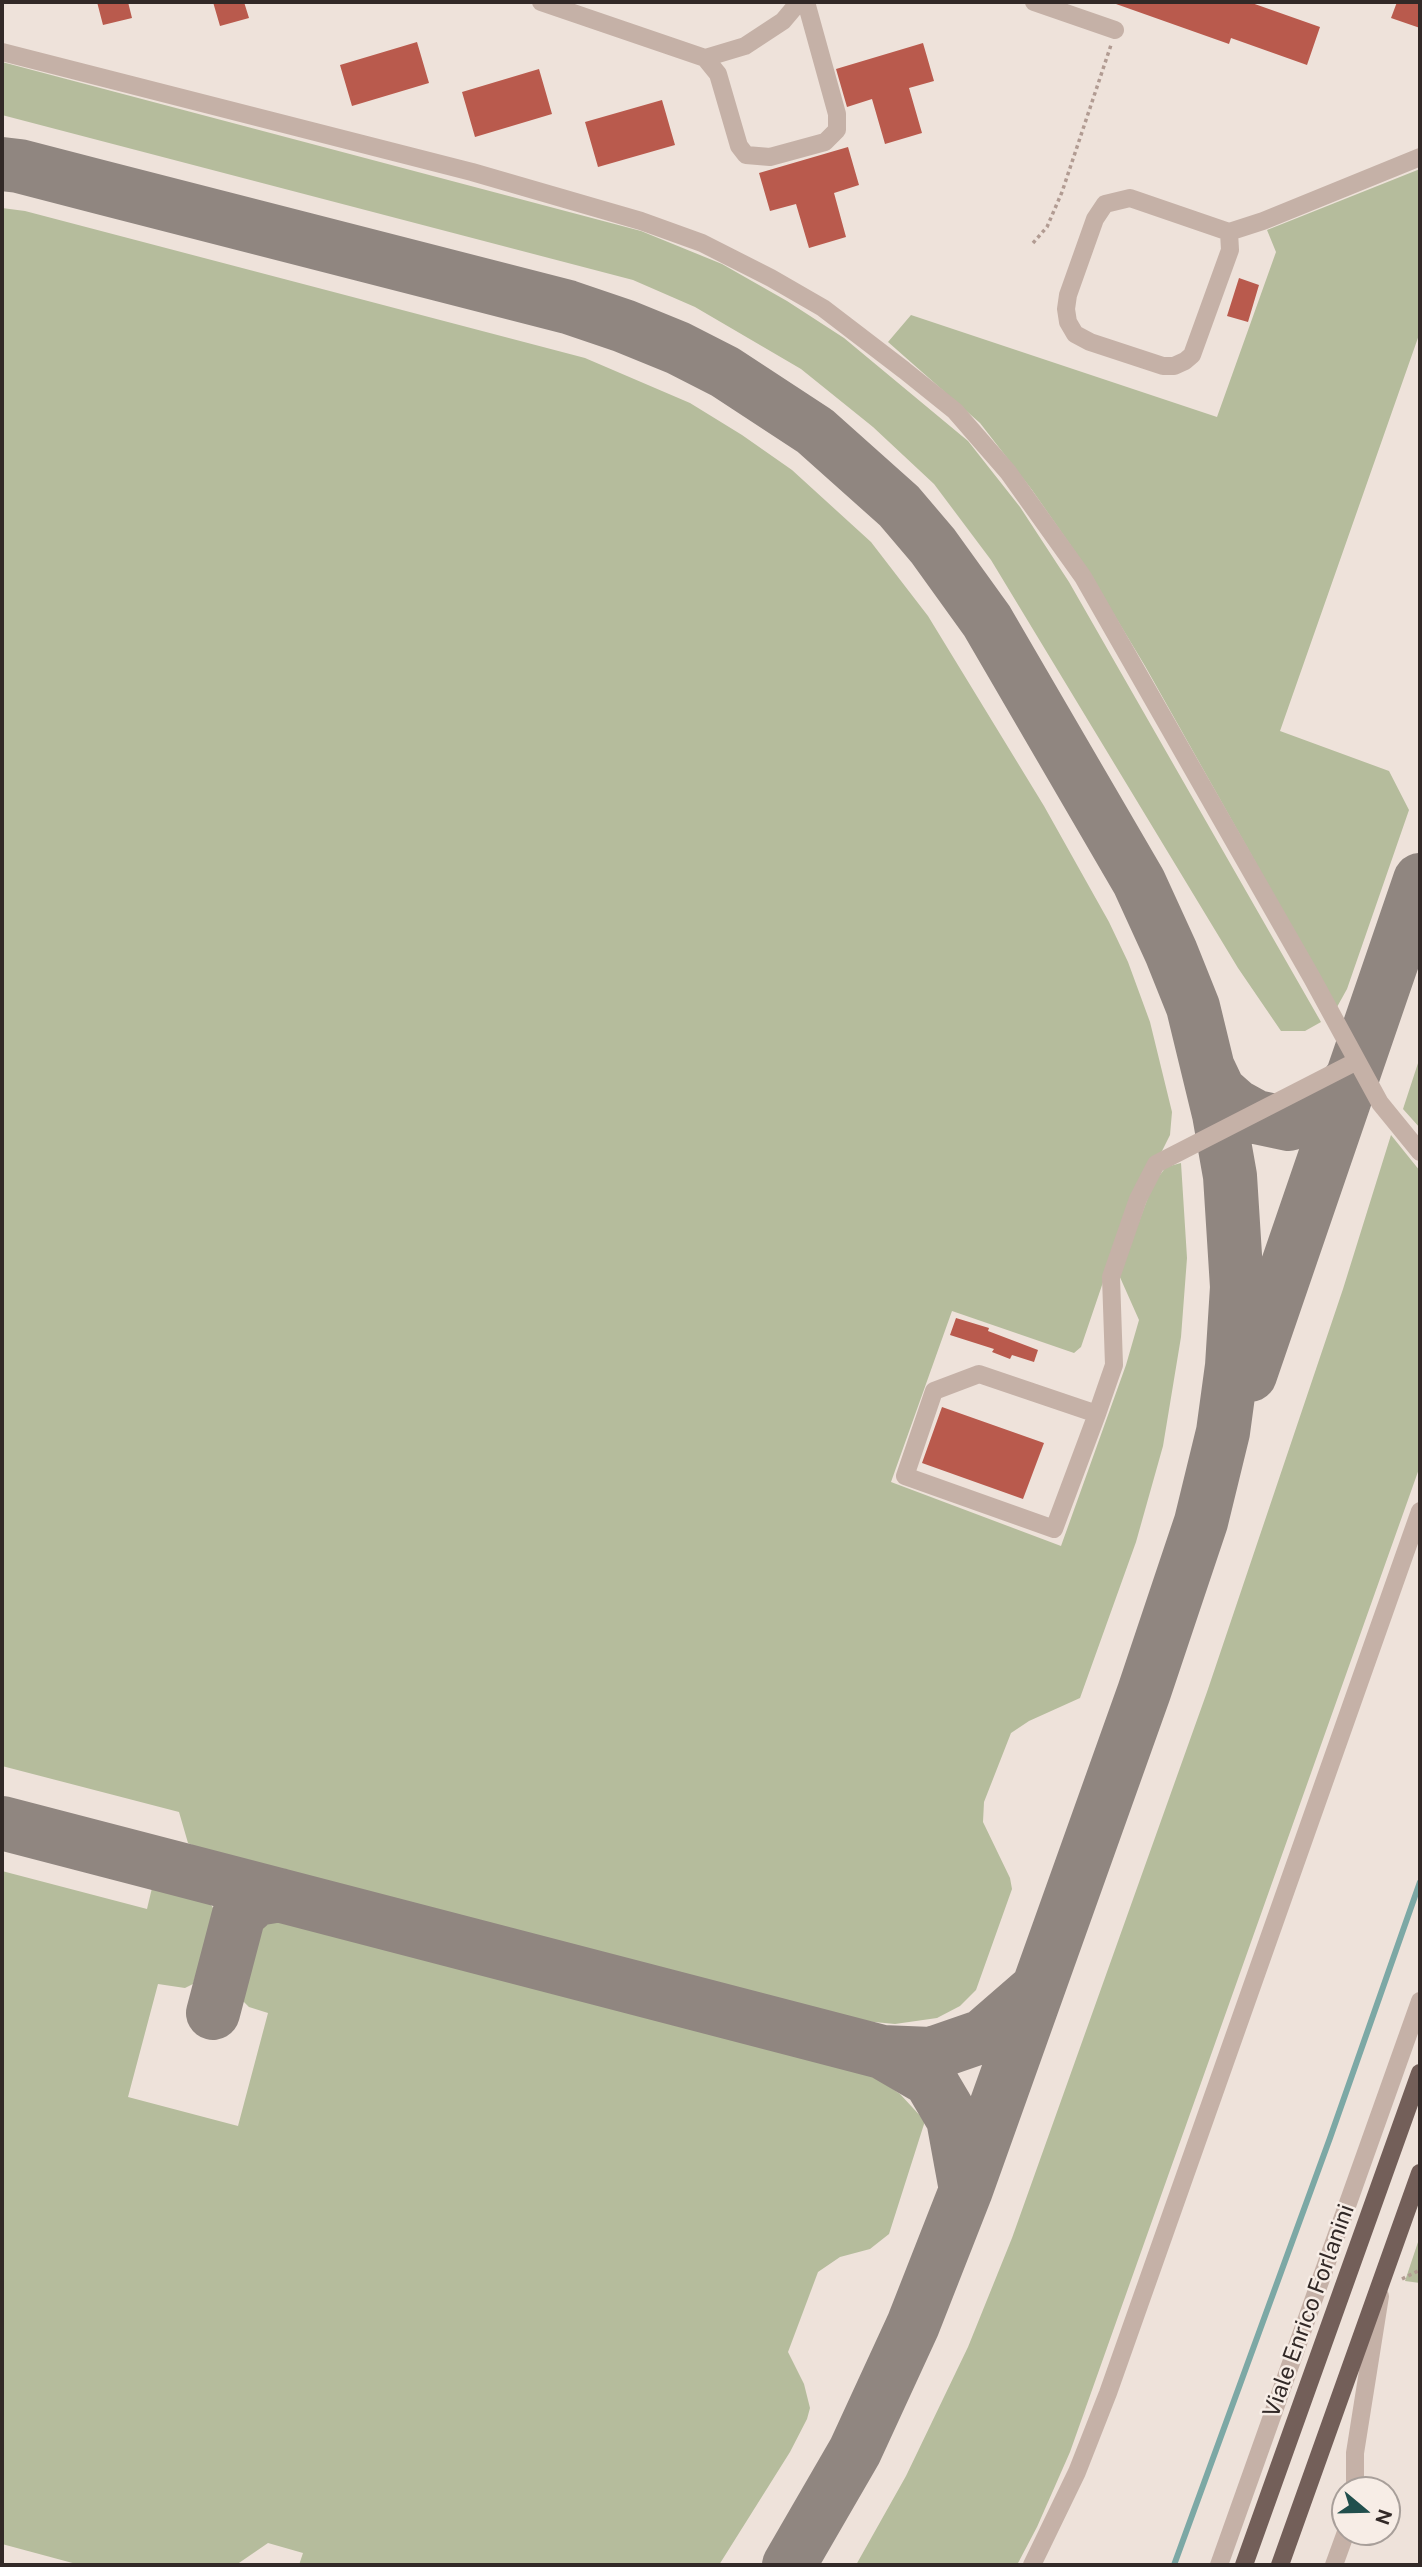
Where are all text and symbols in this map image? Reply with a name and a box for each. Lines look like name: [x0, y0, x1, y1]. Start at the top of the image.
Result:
street label: Viale Enrico Forlanini: [1258, 2201, 1360, 2421]
north arrow: [1331, 2476, 1401, 2546]
text: N: [1371, 2507, 1397, 2528]

